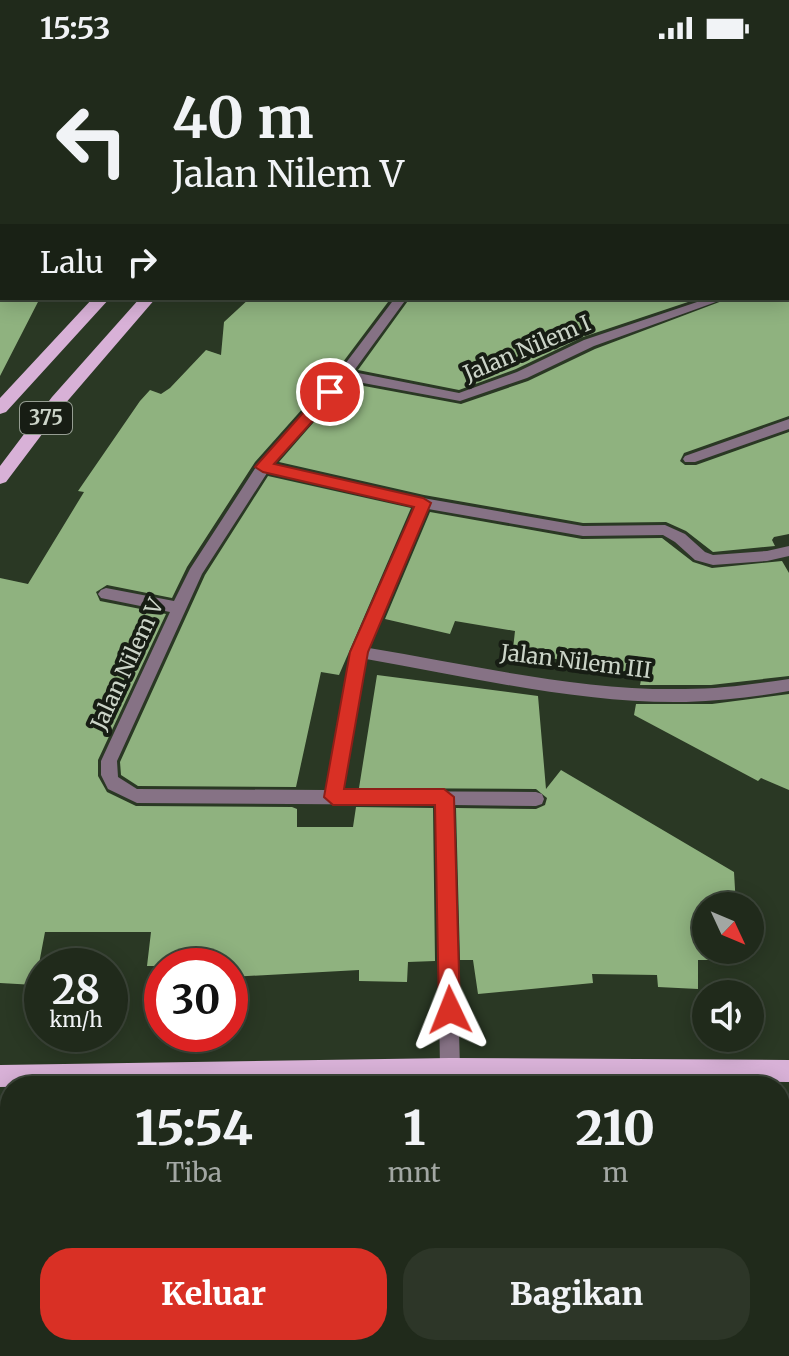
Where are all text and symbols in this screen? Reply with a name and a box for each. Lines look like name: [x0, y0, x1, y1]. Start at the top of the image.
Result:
text: 15:53: [40, 9, 110, 47]
text: 40 m: [172, 83, 314, 153]
icon: left: [40, 88, 144, 192]
text: Jalan Nilem V: [172, 152, 404, 197]
icon: right: [120, 240, 164, 284]
text: Lalu: [40, 243, 104, 281]
street label: Jalan Nilem I: [458, 309, 595, 388]
pin: [296, 358, 364, 426]
icon: arrive: [308, 370, 352, 414]
road number: 375: [20, 402, 72, 434]
street label: Jalan Nilem V: [84, 593, 170, 735]
street label: Jalan Nilem III: [498, 638, 653, 684]
north arrow: [692, 892, 764, 964]
map controls: [692, 892, 764, 1052]
speed limit sign: 30: [144, 948, 248, 1052]
text: 28: [52, 965, 100, 1015]
position arrow: [408, 968, 492, 1052]
button: sound: [692, 980, 764, 1052]
text: km/h: [50, 1007, 102, 1032]
text: 15:54: [135, 1098, 253, 1158]
text: 1: [403, 1098, 425, 1158]
text: 210: [576, 1098, 655, 1158]
text: Tiba: [166, 1156, 222, 1189]
text: mnt: [388, 1156, 441, 1189]
text: m: [602, 1156, 628, 1189]
button: Keluar: [40, 1248, 387, 1340]
button: Bagikan: [403, 1248, 750, 1340]

